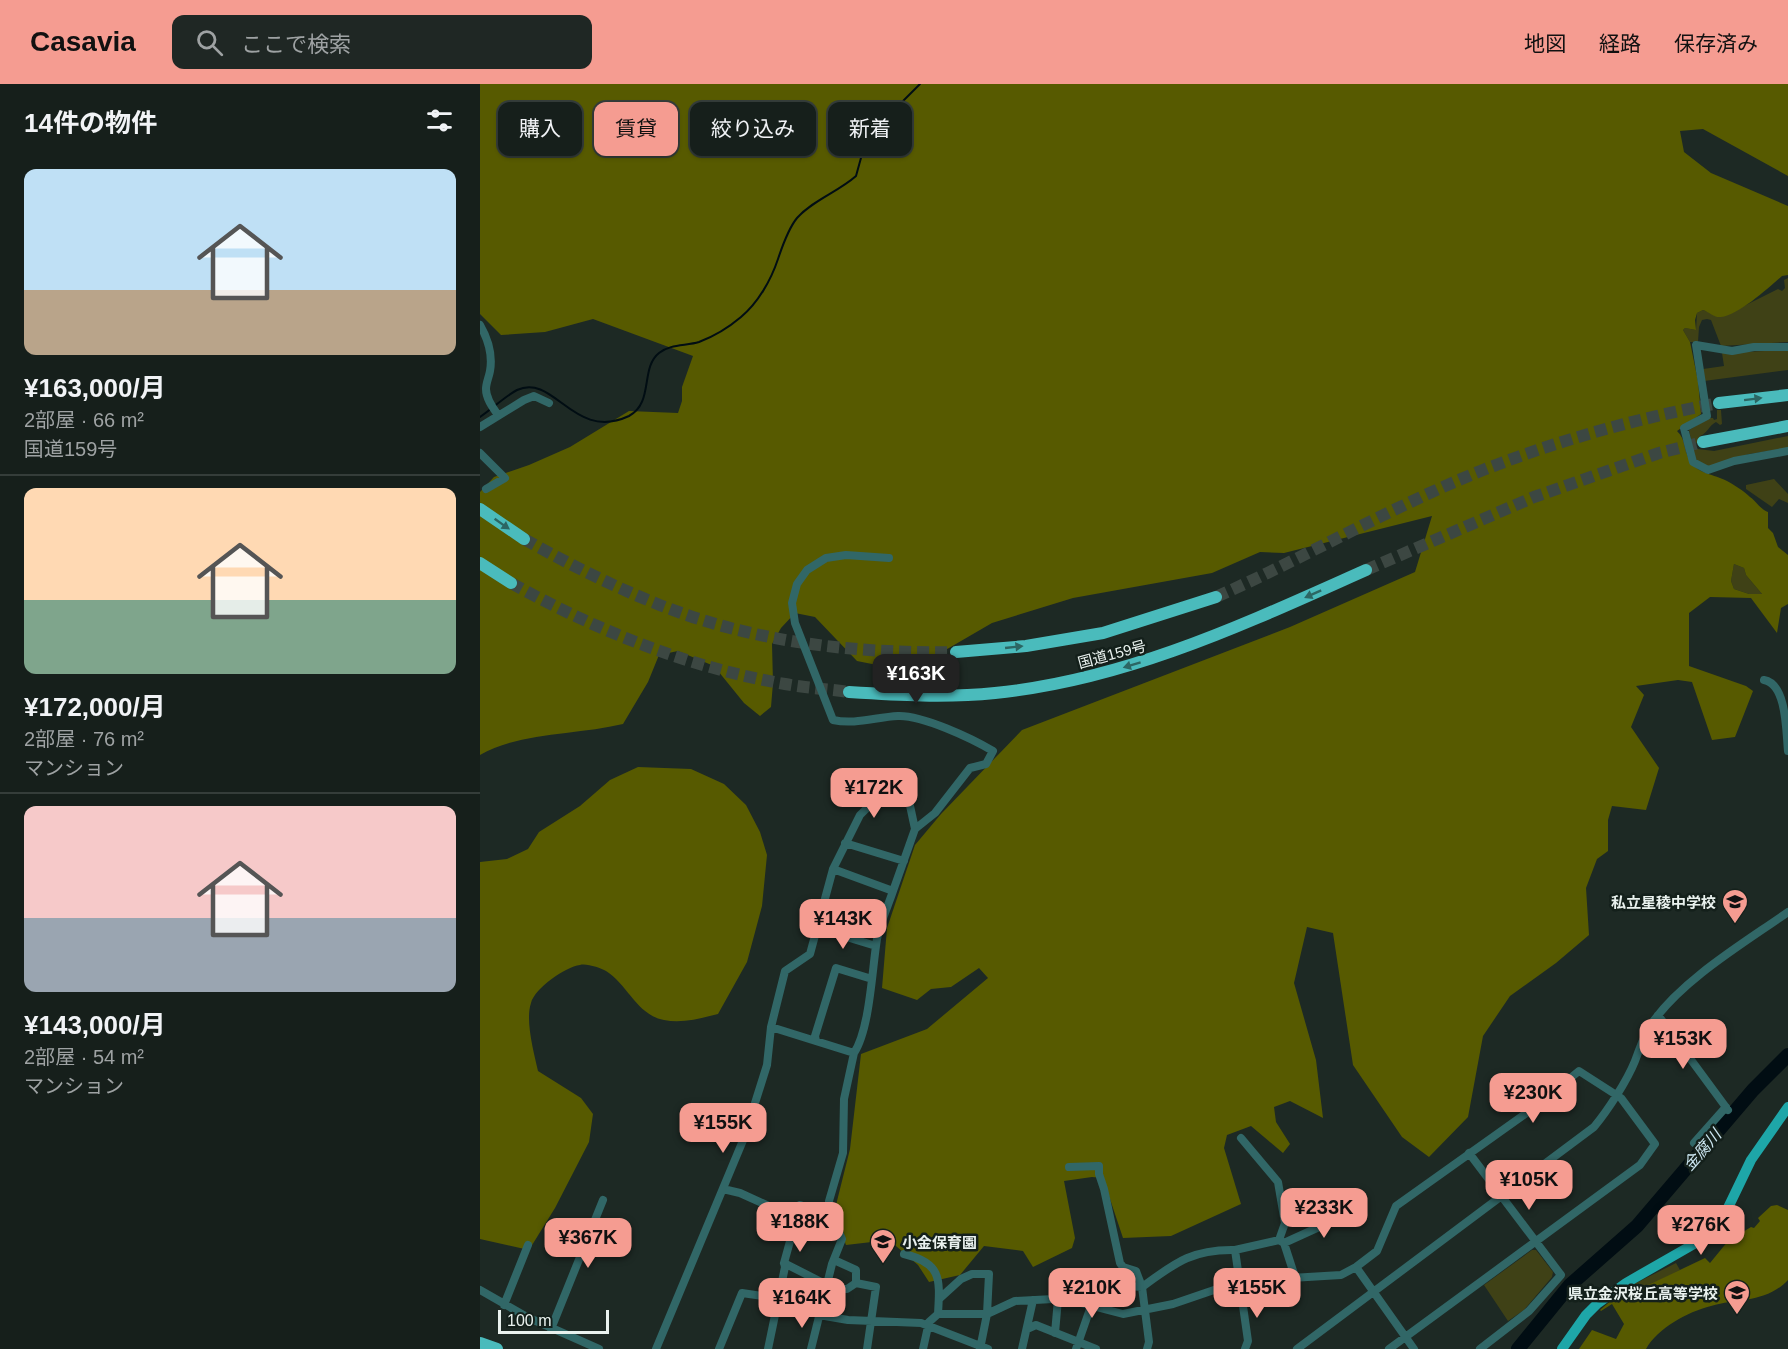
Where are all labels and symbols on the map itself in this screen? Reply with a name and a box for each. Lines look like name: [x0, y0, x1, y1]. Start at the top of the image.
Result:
one-way arrow: [1744, 394, 1763, 403]
one-way arrow: [494, 518, 510, 529]
one-way arrow: [1303, 589, 1321, 599]
street label: 国道159号: [1076, 637, 1148, 671]
one-way arrow: [1004, 642, 1023, 652]
pin: ¥163K: [874, 654, 958, 705]
one-way arrow: [1122, 661, 1140, 670]
pin: ¥172K: [832, 768, 916, 819]
school or university icon: 私立星稜中学校: [1720, 887, 1750, 925]
place label: 私立星稜中学校: [1611, 894, 1716, 911]
pin: ¥143K: [801, 899, 885, 950]
pin: ¥153K: [1641, 1019, 1725, 1070]
pin: ¥230K: [1491, 1073, 1575, 1124]
pin: ¥155K: [681, 1103, 765, 1154]
water label: 金腐川: [1680, 1125, 1725, 1174]
pin: ¥105K: [1487, 1160, 1571, 1211]
pin: ¥233K: [1282, 1188, 1366, 1239]
pin: ¥188K: [758, 1202, 842, 1253]
pin: ¥276K: [1659, 1205, 1743, 1256]
pin: ¥367K: [546, 1218, 630, 1269]
school or university icon: 小金保育園: [868, 1227, 898, 1265]
place label: 小金保育園: [902, 1234, 977, 1251]
pin: ¥210K: [1050, 1268, 1134, 1319]
pin: ¥155K: [1215, 1268, 1299, 1319]
pin: ¥164K: [760, 1278, 844, 1329]
school or university icon: 県立金沢桜丘高等学校: [1722, 1278, 1752, 1316]
place label: 県立金沢桜丘高等学校: [1568, 1285, 1718, 1302]
scale bar: [498, 1307, 609, 1334]

